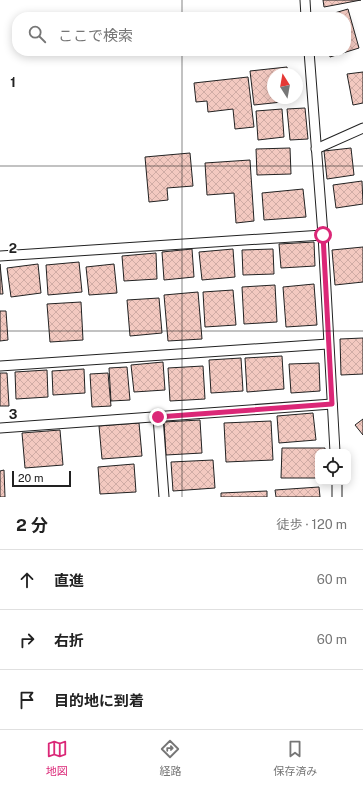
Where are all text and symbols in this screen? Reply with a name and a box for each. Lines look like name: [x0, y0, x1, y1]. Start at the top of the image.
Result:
search box: [12, 12, 351, 56]
icon: search: [26, 23, 48, 45]
text: ここで検索: [58, 27, 133, 44]
north arrow: [267, 68, 303, 104]
text: 1: [10, 75, 16, 90]
route start: [314, 226, 332, 244]
text: 2: [9, 241, 17, 256]
text: 3: [9, 407, 18, 422]
route end: [149, 408, 167, 426]
map controls: [315, 449, 351, 485]
button: locate: [315, 449, 351, 485]
scale bar: [12, 469, 71, 488]
text: 20 m: [18, 472, 43, 484]
text: 2 分: [16, 515, 48, 535]
text: 徒歩 · 120 m: [276, 517, 347, 532]
icon: ahead: [16, 569, 38, 591]
text: 直進: [54, 572, 84, 589]
text: 60 m: [317, 572, 347, 587]
icon: right: [16, 629, 38, 651]
text: 右折: [54, 632, 84, 649]
text: 60 m: [317, 632, 347, 647]
icon: arrive: [16, 689, 38, 711]
text: 目的地に到着: [54, 692, 144, 709]
tab: 地図: [46, 738, 68, 778]
tab: 経路: [159, 738, 181, 778]
tab: 保存済み: [273, 738, 317, 778]

